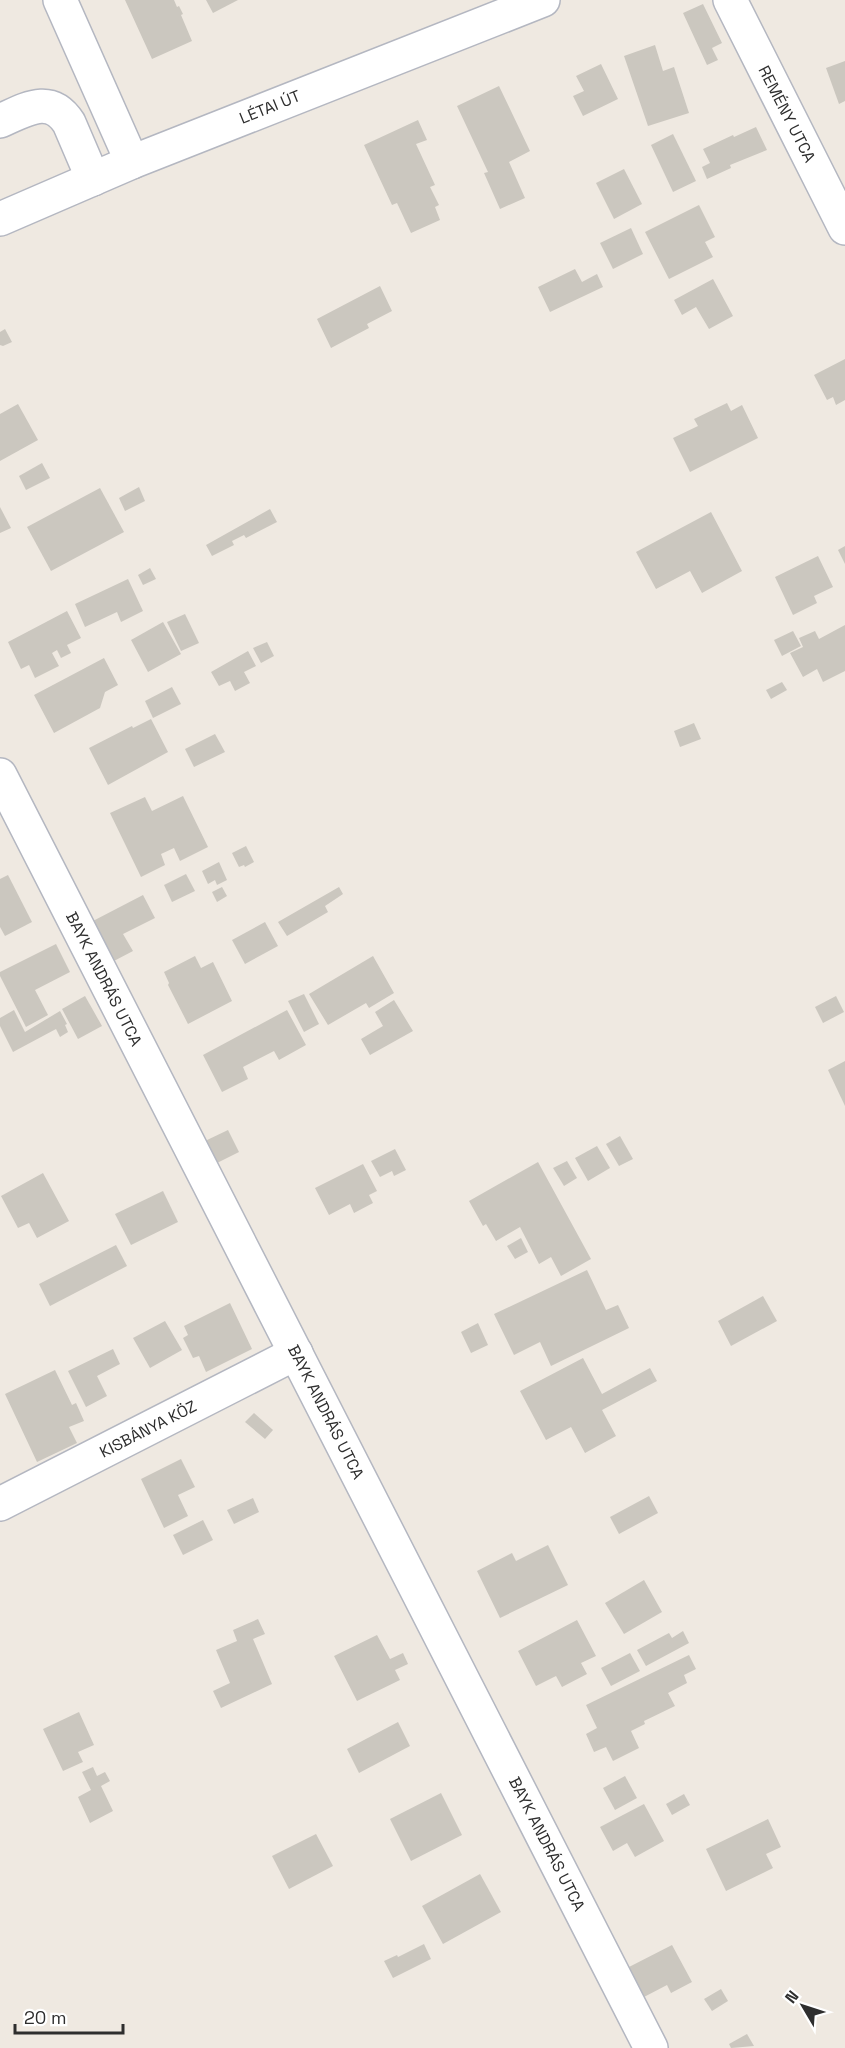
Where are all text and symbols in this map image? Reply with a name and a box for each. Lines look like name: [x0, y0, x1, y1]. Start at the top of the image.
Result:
street label: REMÉNY UTCA: [754, 62, 820, 166]
street label: LÉTAI ÚT: [236, 85, 304, 129]
street label: BAYK ANDRÁS UTCA: [61, 908, 147, 1050]
street label: BAYK ANDRÁS UTCA: [283, 1341, 369, 1483]
street label: KISBÁNYA KÖZ: [96, 1396, 200, 1462]
street label: BAYK ANDRÁS UTCA: [504, 1773, 590, 1915]
north arrow: [773, 1976, 833, 2036]
text: N: [780, 1986, 803, 2008]
scale bar: [15, 1997, 123, 2035]
text: 20 m: [24, 2006, 67, 2029]

